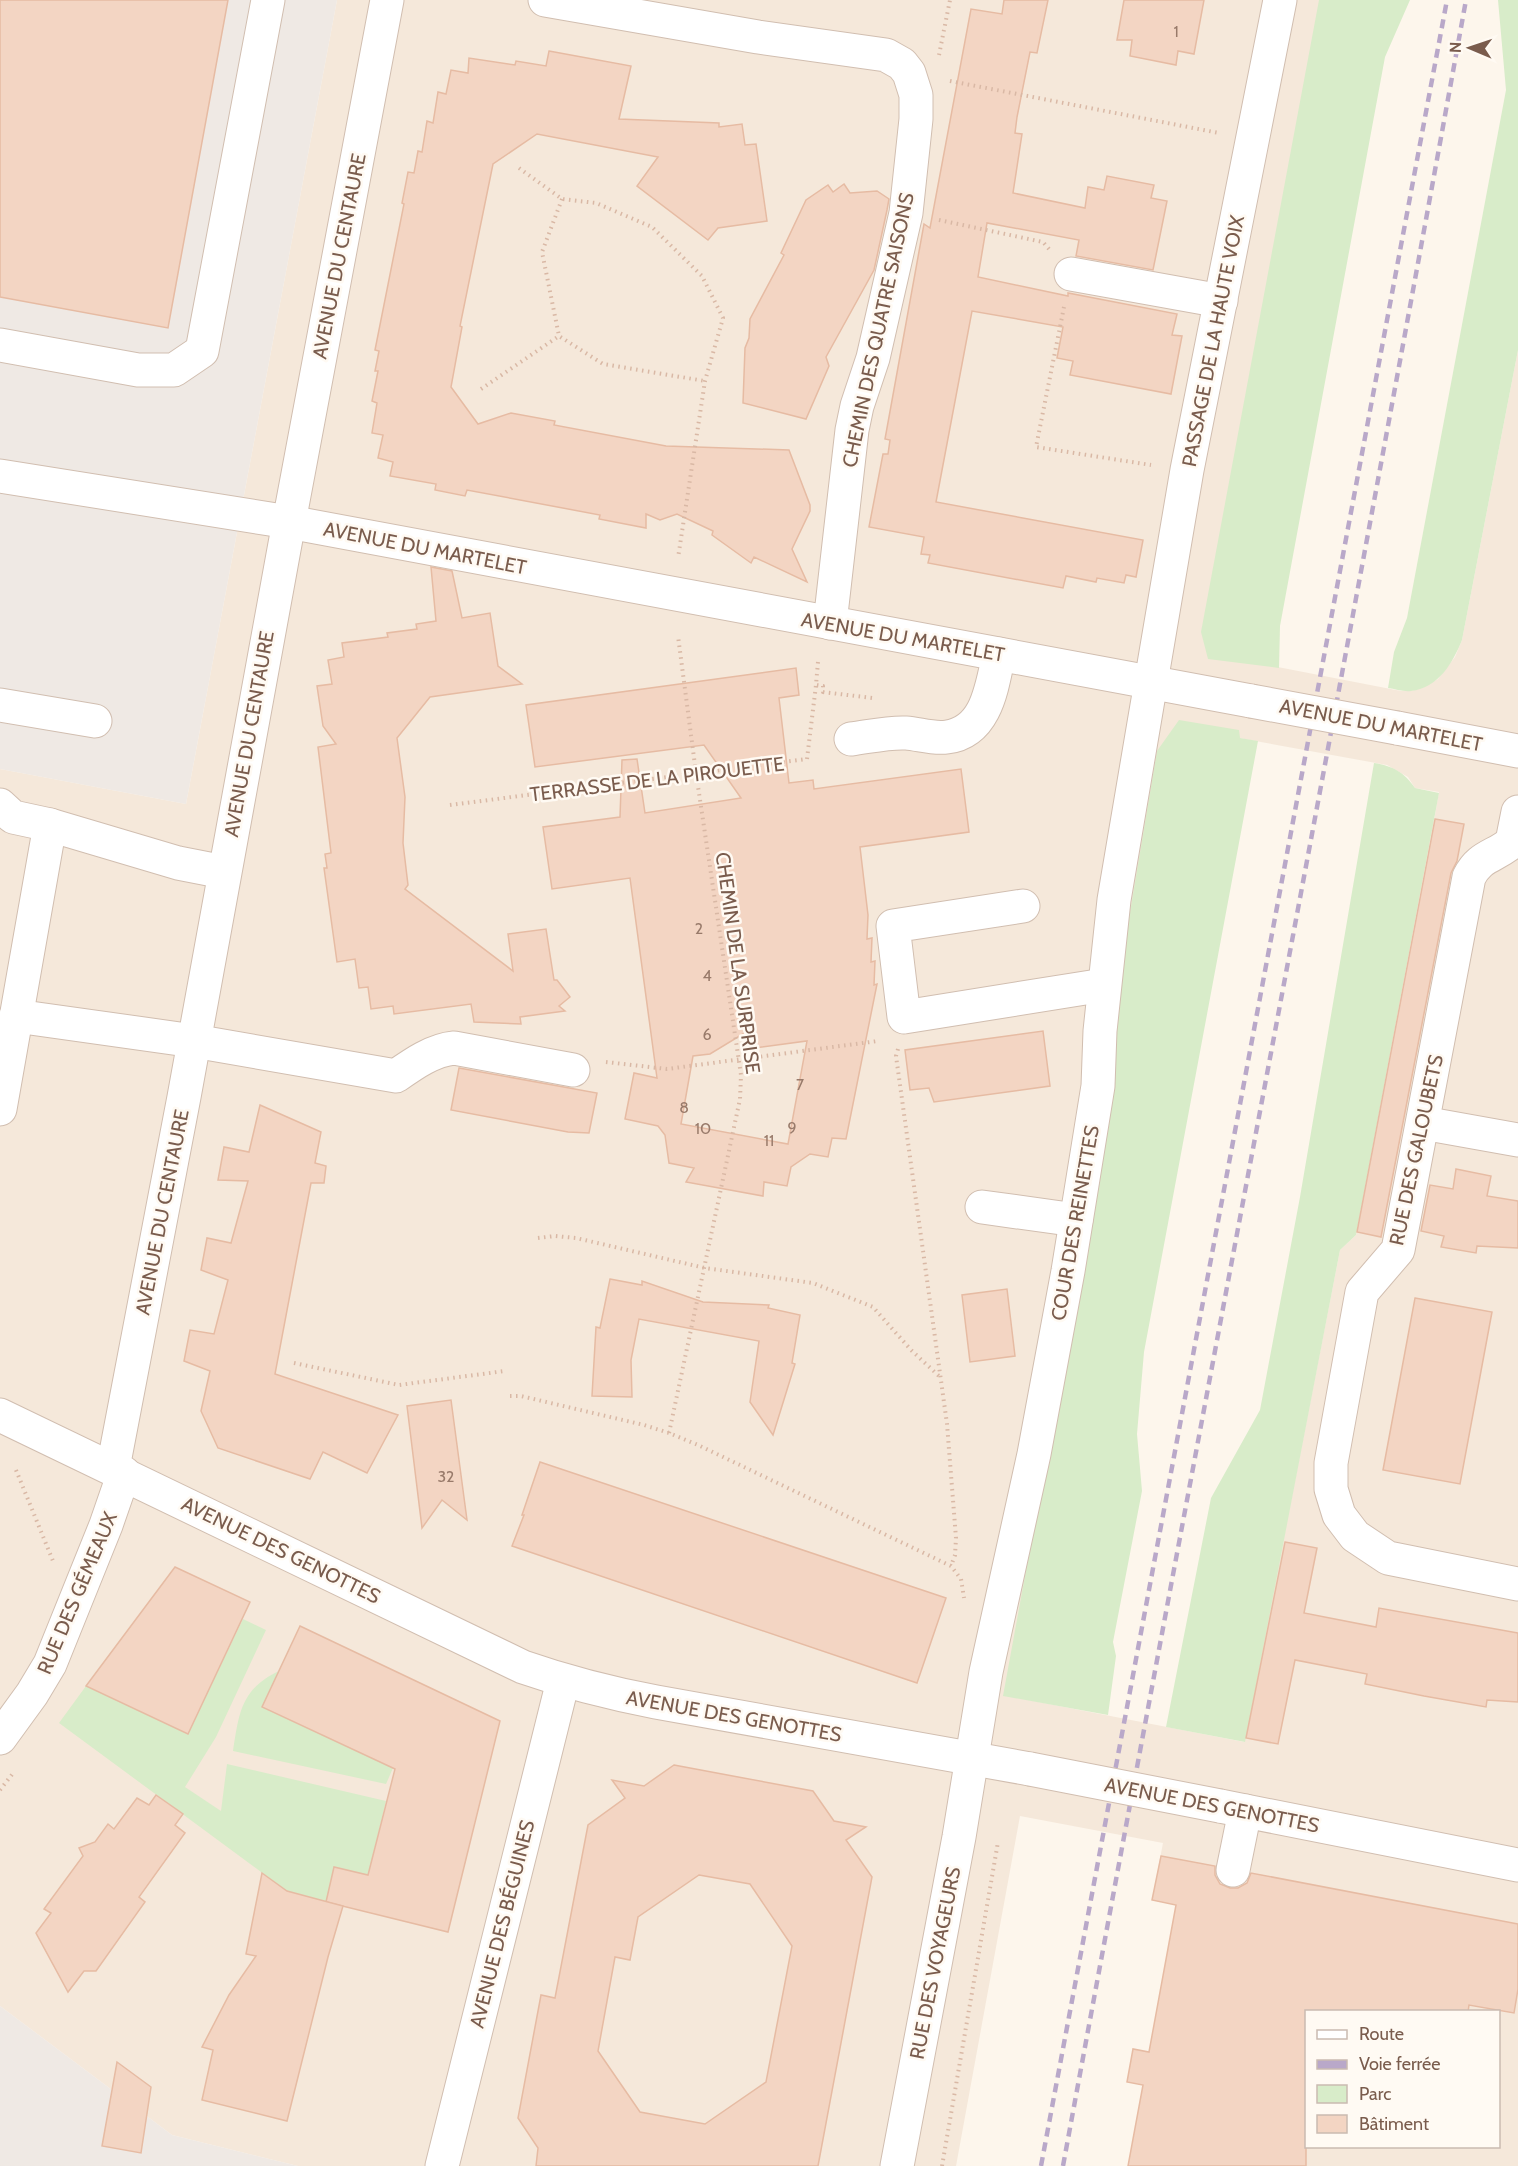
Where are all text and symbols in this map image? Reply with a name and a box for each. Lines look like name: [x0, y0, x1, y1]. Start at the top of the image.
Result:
north arrow: [1440, 18, 1500, 78]
house number: 1: [1173, 22, 1179, 41]
text: N: [1446, 42, 1465, 53]
street label: AVENUE DU CENTAURE: [307, 151, 371, 361]
street label: CHEMIN DES QUATRE SAISONS: [837, 190, 919, 470]
street label: PASSAGE DE LA HAUTE VOIX: [1177, 213, 1249, 469]
street label: AVENUE DU MARTELET: [322, 517, 529, 580]
street label: AVENUE DU MARTELET: [799, 607, 1007, 667]
street label: AVENUE DU CENTAURE: [219, 629, 279, 839]
street label: AVENUE DU MARTELET: [1278, 694, 1485, 757]
street label: TERRASSE DE LA PIROUETTE: [528, 751, 786, 807]
street label: CHEMIN DE LA SURPRISE: [711, 850, 765, 1076]
house number: 2: [695, 919, 703, 938]
house number: 4: [702, 966, 712, 985]
house number: 6: [702, 1025, 712, 1044]
street label: RUE DES GALOUBETS: [1384, 1052, 1448, 1248]
house number: 7: [796, 1075, 804, 1094]
house number: 8: [679, 1098, 689, 1117]
street label: AVENUE DU CENTAURE: [130, 1107, 194, 1317]
house number: 9: [787, 1118, 797, 1137]
house number: 10: [695, 1119, 711, 1138]
street label: COUR DES REINETTES: [1046, 1123, 1104, 1322]
house number: 11: [764, 1131, 774, 1150]
house number: 32: [437, 1467, 455, 1486]
street label: AVENUE DES GENOTTES: [178, 1491, 385, 1609]
street label: RUE DES GÉMEAUX: [32, 1508, 122, 1678]
street label: AVENUE DES GENOTTES: [624, 1685, 844, 1747]
street label: AVENUE DES GENOTTES: [1103, 1772, 1322, 1838]
street label: AVENUE DES BÉGUINES: [465, 1817, 540, 2030]
street label: RUE DES VOYAGEURS: [905, 1864, 966, 2061]
legend: [1305, 2010, 1500, 2148]
text: Route: [1359, 2023, 1404, 2045]
text: Voie ferrée: [1359, 2053, 1440, 2075]
text: Parc: [1359, 2083, 1391, 2105]
text: Bâtiment: [1359, 2113, 1429, 2135]

